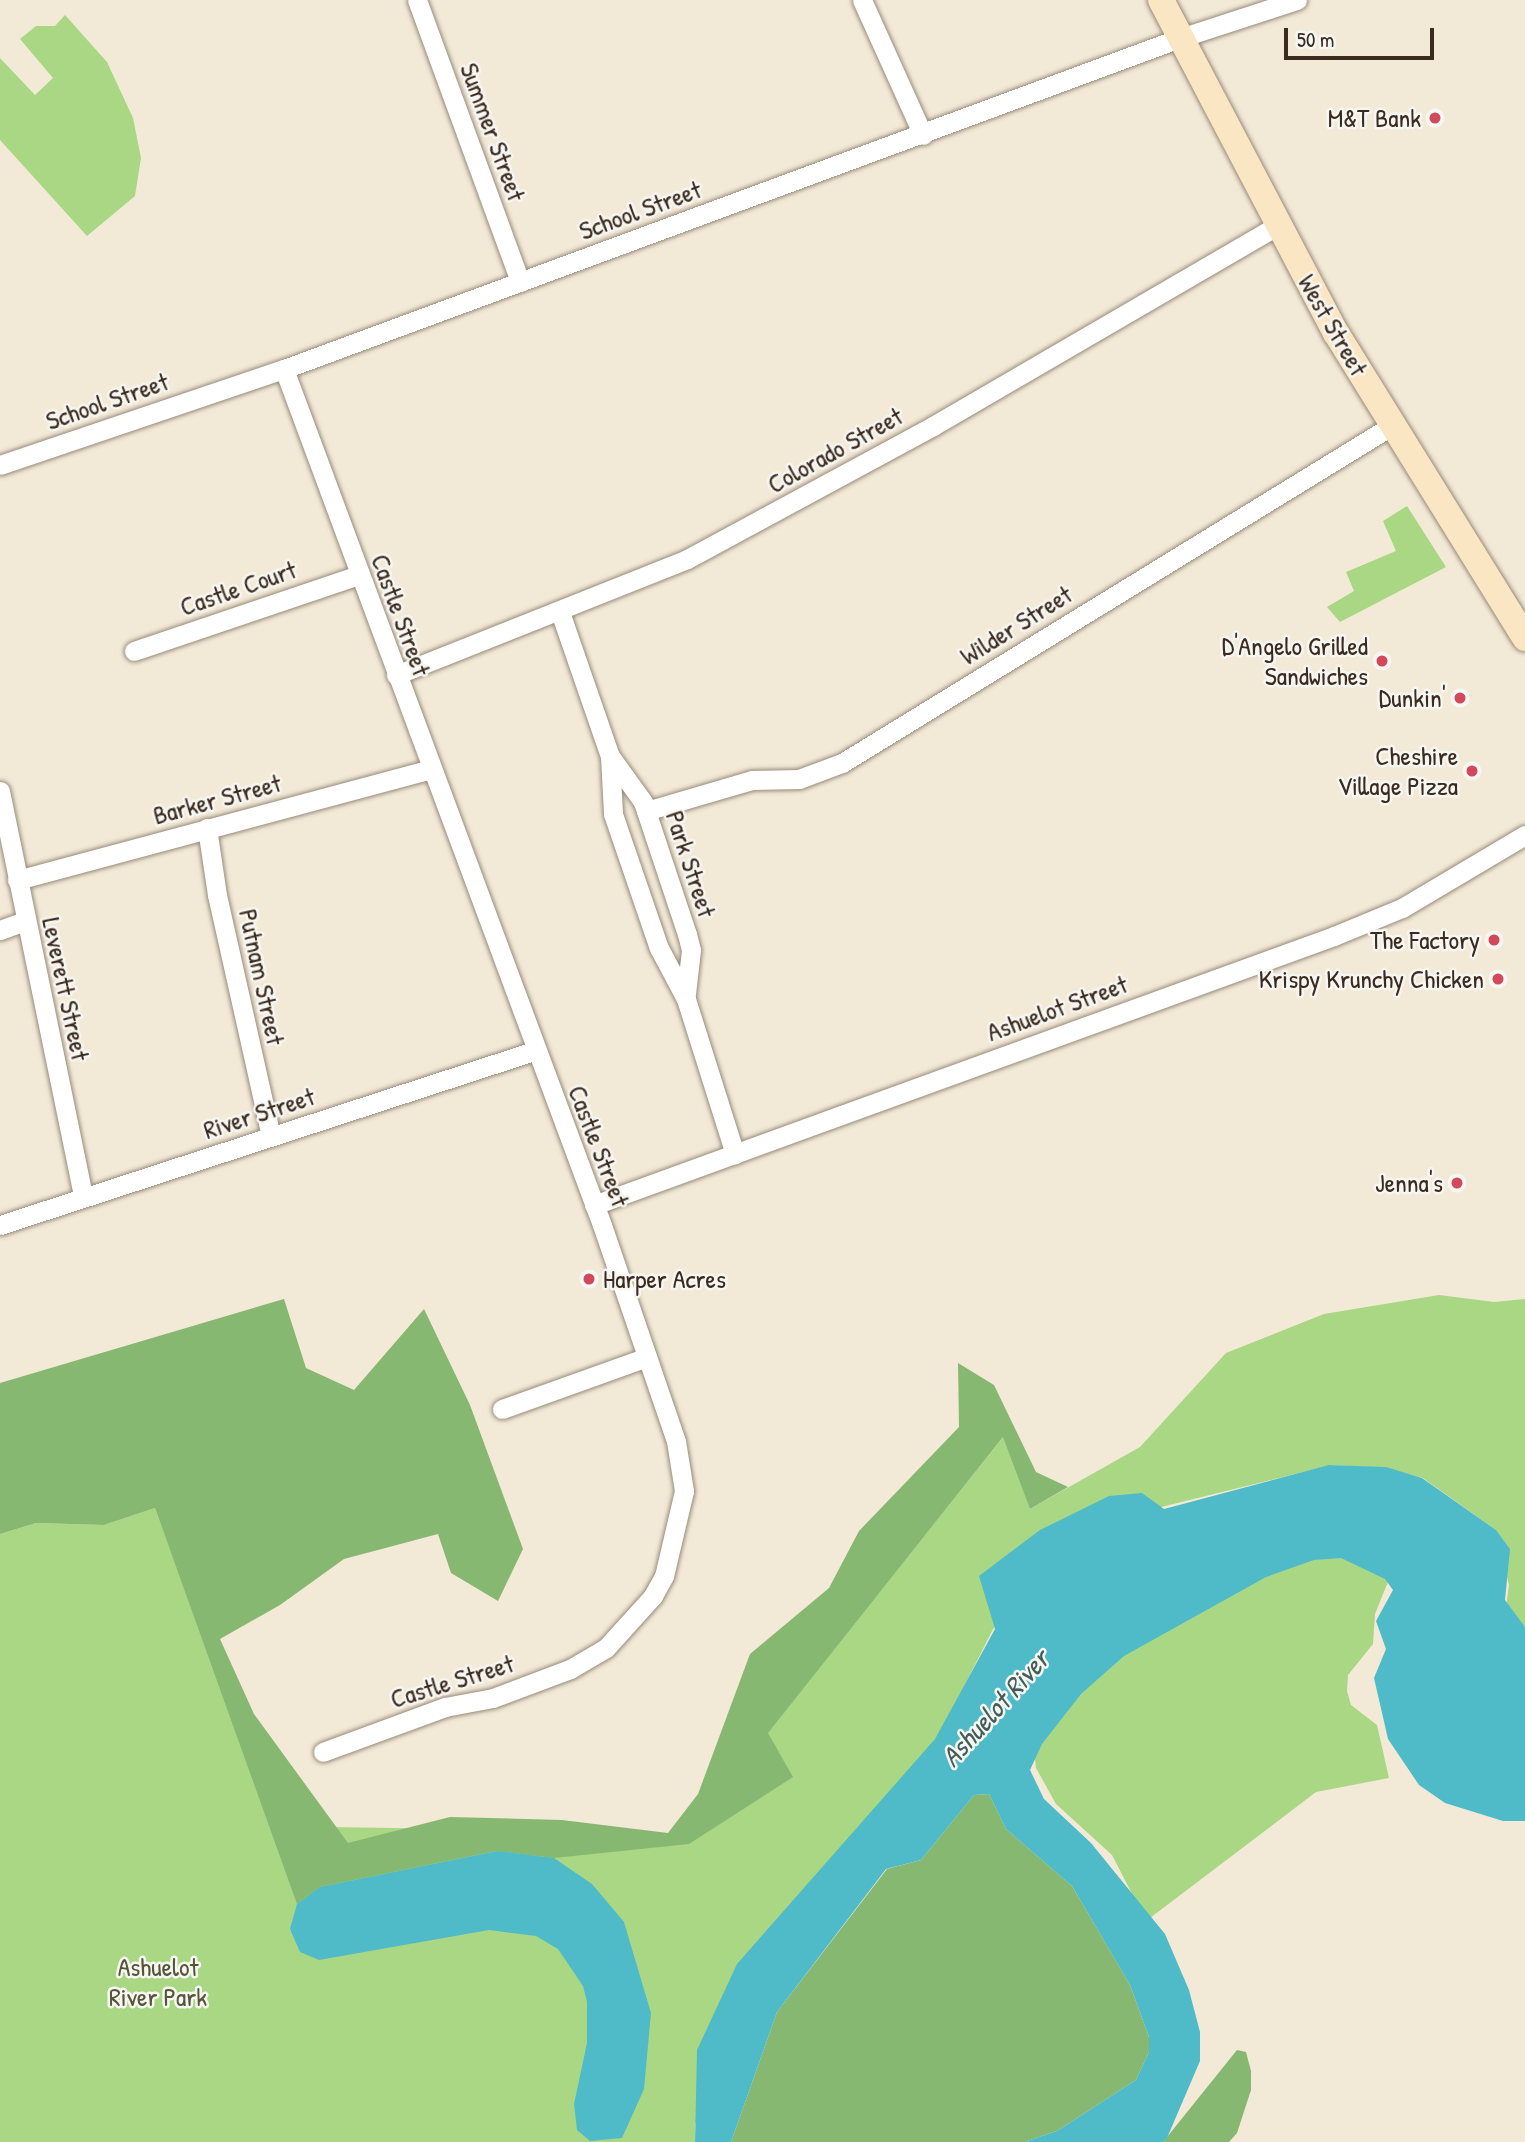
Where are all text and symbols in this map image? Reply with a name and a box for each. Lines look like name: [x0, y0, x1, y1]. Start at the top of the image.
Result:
scale bar: [1287, 14, 1438, 58]
text: 50 m: [1297, 25, 1334, 54]
street label: Summer Street: [454, 59, 532, 205]
place label: M&T Bank: [1328, 102, 1421, 134]
marker: M&T Bank: [1427, 110, 1443, 126]
street label: School Street: [575, 174, 705, 246]
street label: West Street: [1292, 269, 1374, 381]
street label: School Street: [42, 366, 172, 436]
street label: Colorado Street: [762, 400, 908, 500]
street label: Castle Street: [365, 550, 437, 680]
street label: Castle Court: [176, 554, 300, 622]
street label: Wilder Street: [954, 578, 1078, 672]
place label: D'Angelo Grilled Sandwiches: [1222, 630, 1368, 692]
marker: D'Angelo Grilled Sandwiches: [1374, 653, 1390, 669]
place label: Dunkin': [1379, 682, 1446, 714]
marker: Dunkin': [1452, 690, 1468, 706]
place label: Cheshire Village Pizza: [1337, 740, 1458, 802]
marker: Cheshire Village Pizza: [1464, 763, 1480, 779]
street label: Barker Street: [150, 767, 284, 831]
street label: Park Street: [659, 807, 723, 921]
street label: Putnam Street: [232, 906, 292, 1048]
street label: Leverett Street: [36, 915, 96, 1063]
place label: The Factory: [1370, 924, 1480, 956]
marker: The Factory: [1486, 932, 1502, 948]
place label: Krispy Krunchy Chicken: [1259, 963, 1484, 995]
street label: Ashuelot Street: [982, 968, 1132, 1048]
marker: Krispy Krunchy Chicken: [1490, 971, 1506, 987]
street label: River Street: [200, 1080, 318, 1146]
street label: Castle Street: [562, 1081, 636, 1211]
place label: Jenna's: [1375, 1167, 1443, 1199]
marker: Jenna's: [1449, 1175, 1465, 1191]
place label: Harper Acres: [603, 1263, 726, 1295]
marker: Harper Acres: [581, 1271, 597, 1287]
water label: Ashuelot River: [934, 1643, 1056, 1773]
street label: Castle Street: [387, 1647, 517, 1715]
park label: Ashuelot River Park: [109, 1951, 207, 2012]

